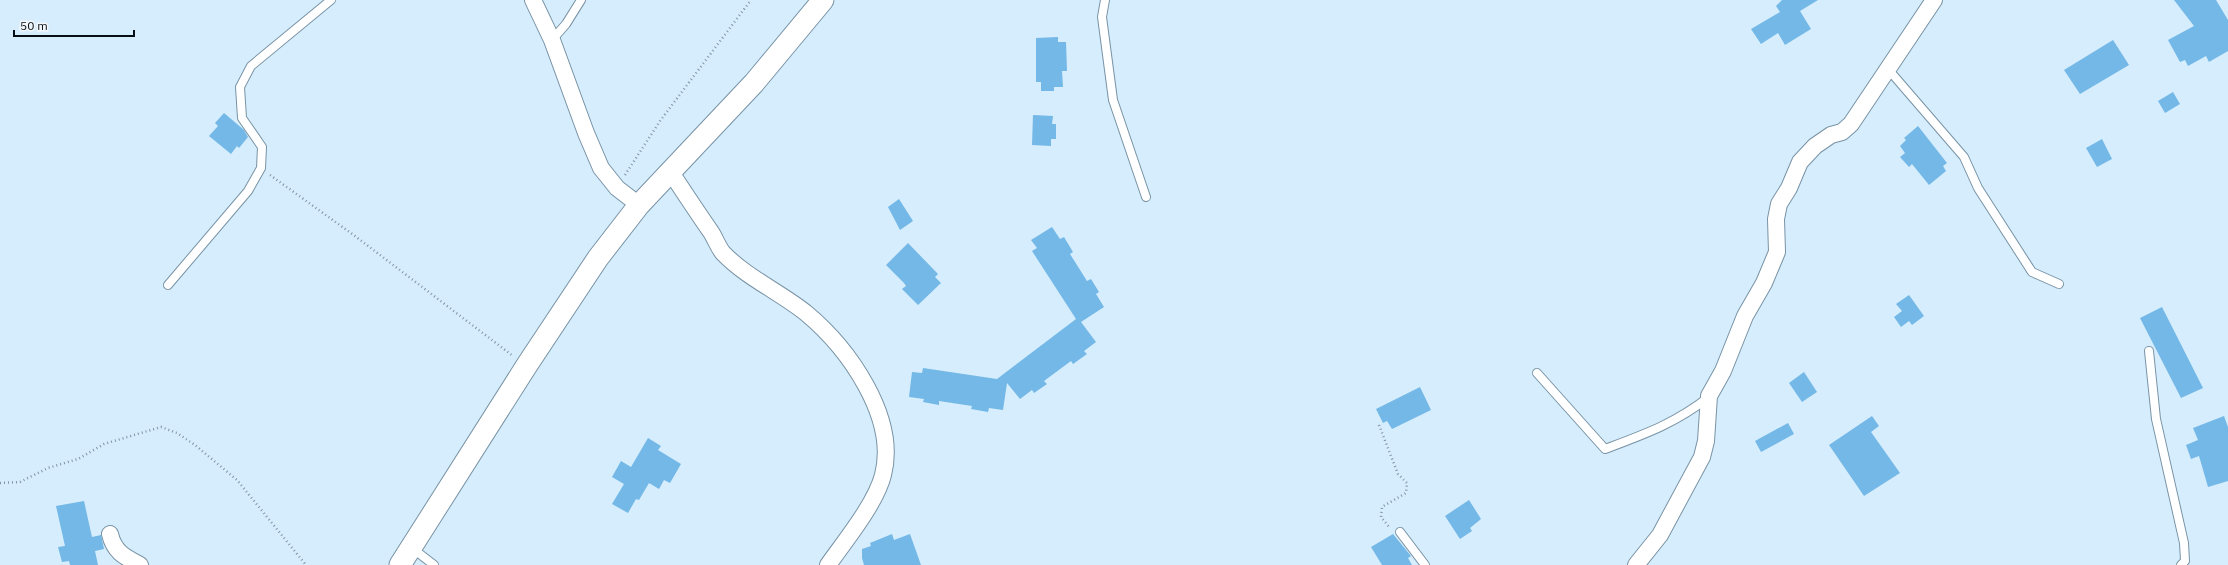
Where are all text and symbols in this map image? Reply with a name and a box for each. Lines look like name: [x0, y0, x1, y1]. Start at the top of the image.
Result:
scale bar: [14, 12, 134, 38]
text: 50 m: [20, 18, 48, 33]

